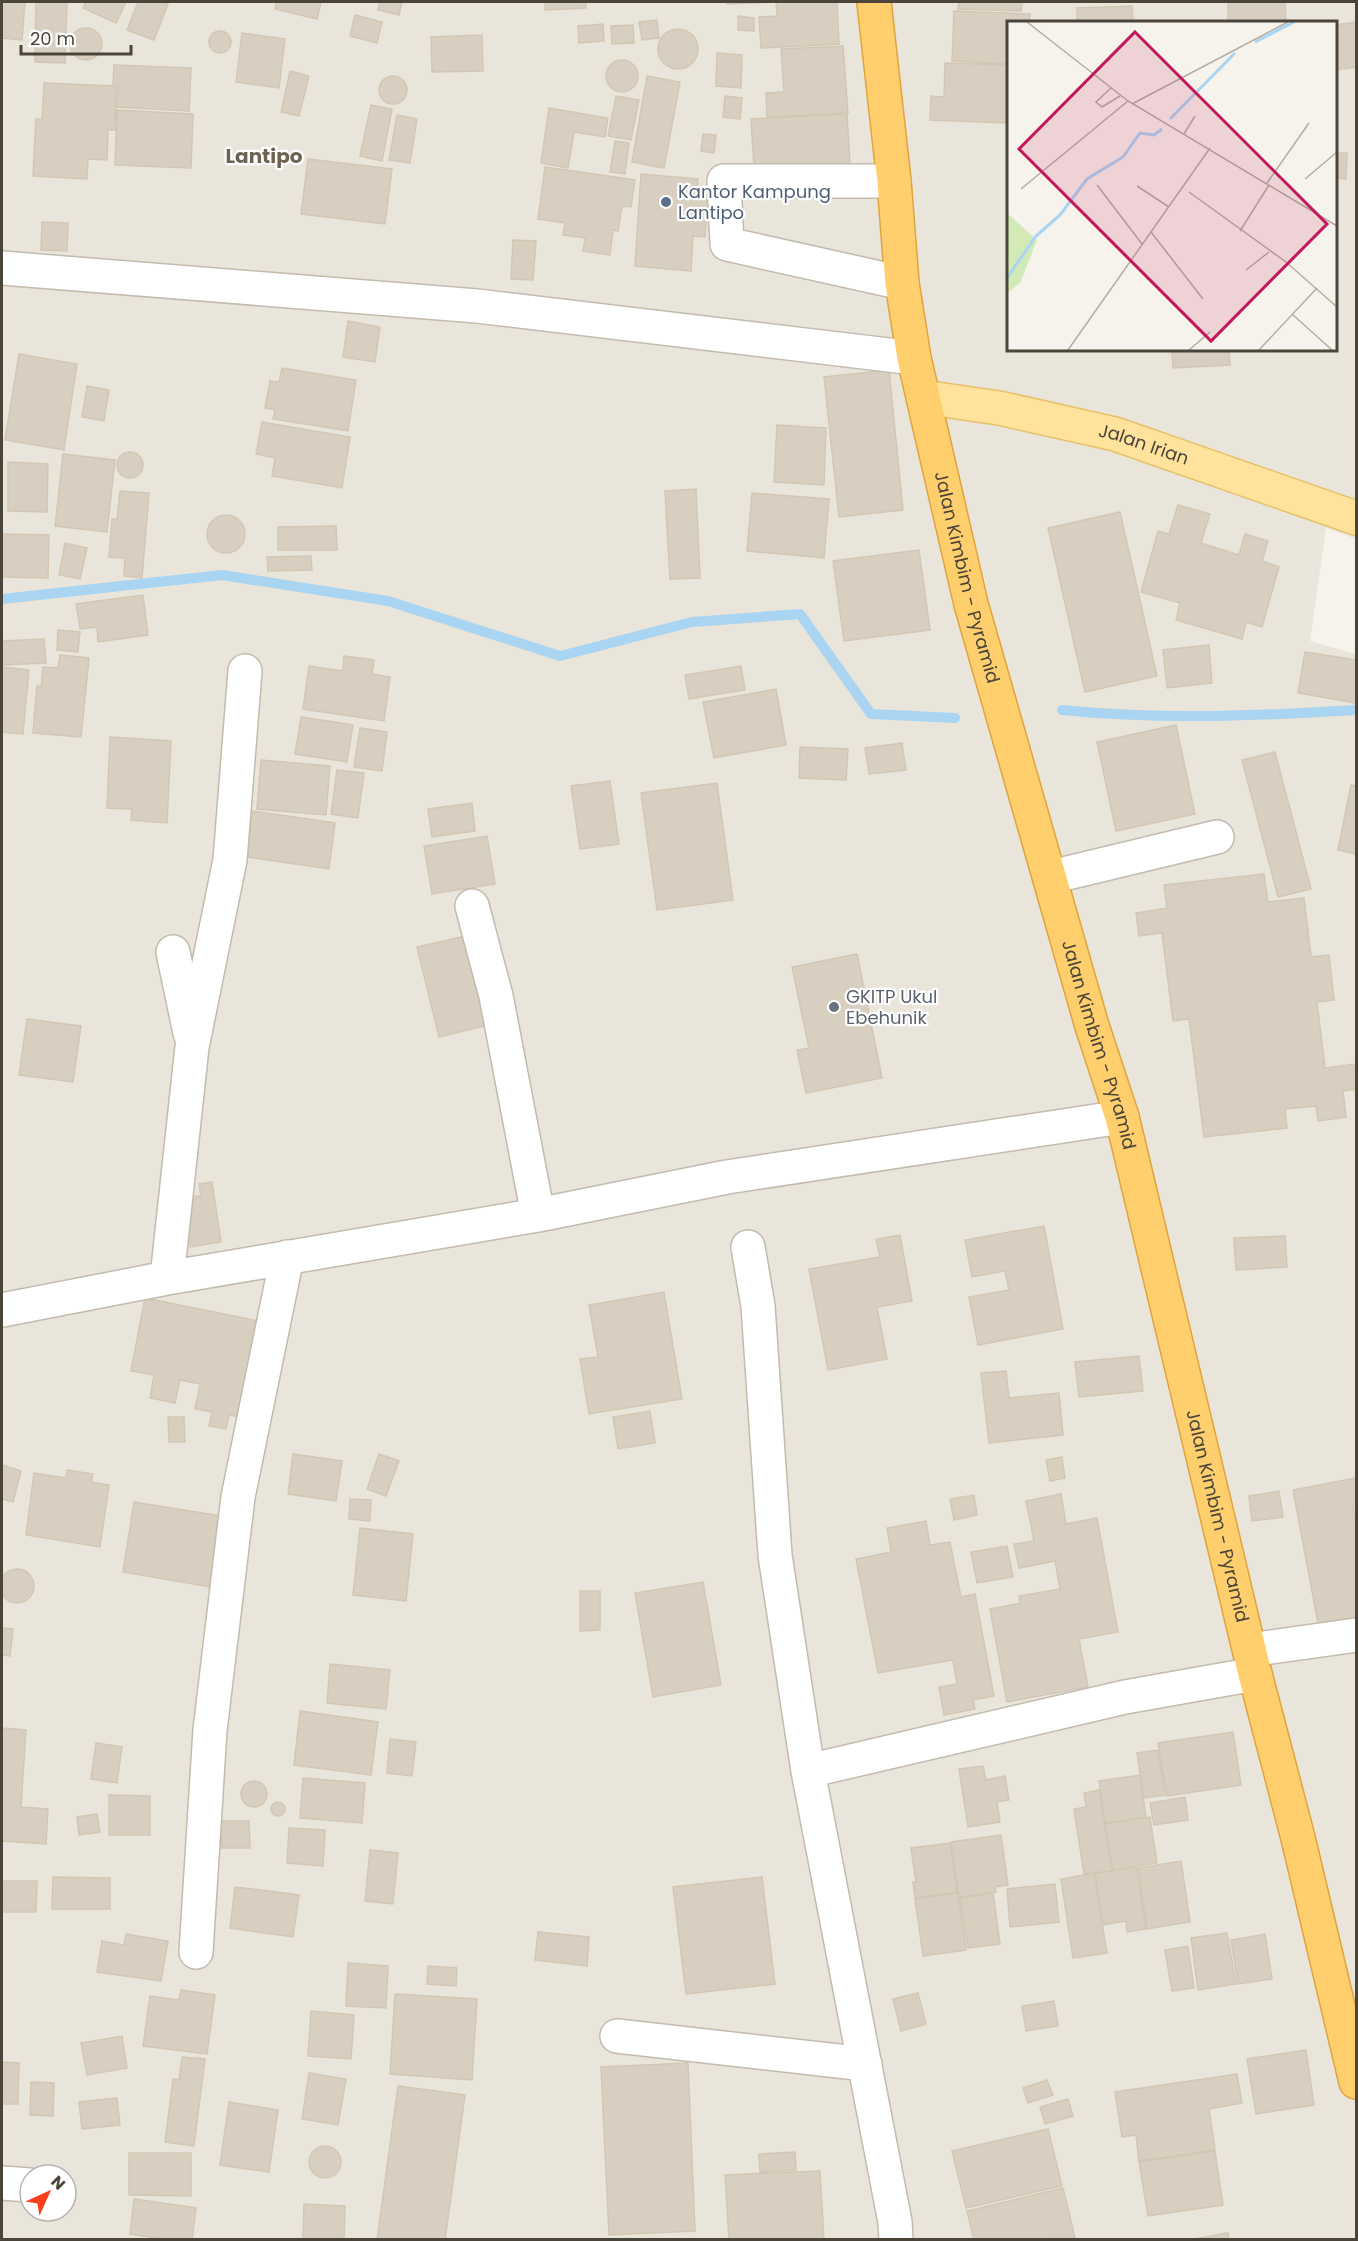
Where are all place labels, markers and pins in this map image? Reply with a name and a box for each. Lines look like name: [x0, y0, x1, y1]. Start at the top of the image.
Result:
place label: Kantor Kampung Lantipo: [678, 179, 831, 225]
marker: Kantor Kampung Lantipo: [659, 195, 673, 209]
place label: GKITP Ukul Ebehunik: [846, 984, 938, 1030]
marker: GKITP Ukul Ebehunik: [827, 1000, 841, 1014]

